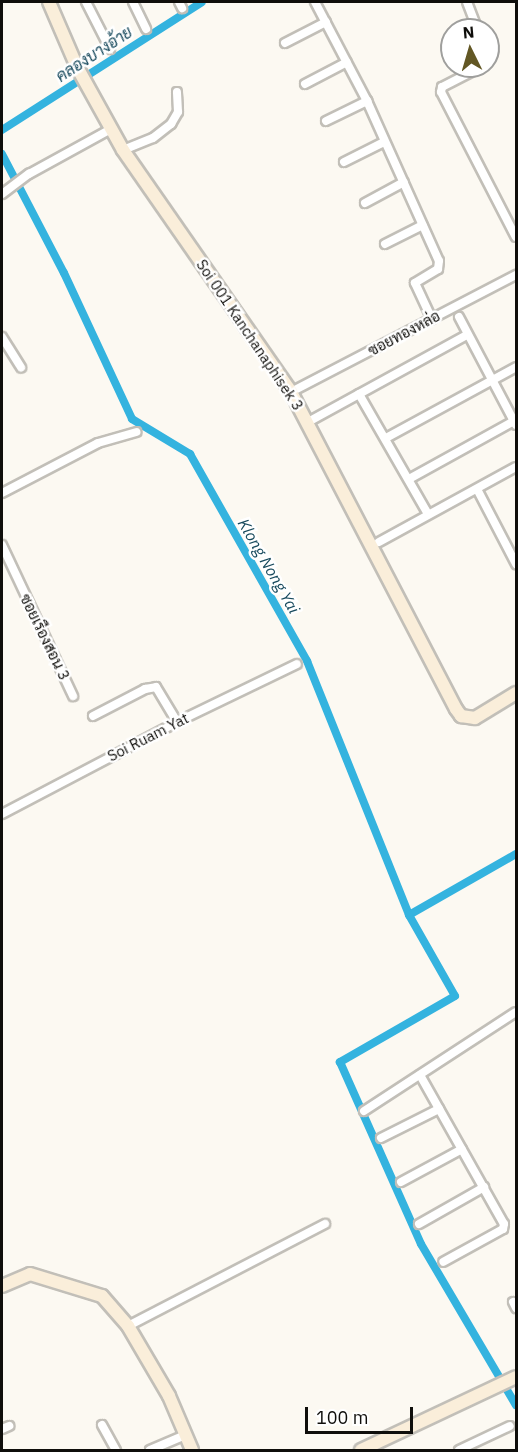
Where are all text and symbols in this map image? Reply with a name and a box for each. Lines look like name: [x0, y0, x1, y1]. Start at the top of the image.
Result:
north arrow: [440, 18, 500, 78]
water label: คลองบางอ้าย: [52, 22, 136, 86]
text: N: [462, 22, 475, 43]
street label: Soi 001 Kanchanaphisek 3: [193, 256, 307, 414]
street label: ซอยทองหล่อ: [365, 306, 443, 360]
water label: Klong Nong Yai: [234, 515, 304, 617]
street label: ซอยเรืองสอน 3: [16, 591, 74, 683]
street label: Soi Ruam Yat: [104, 709, 192, 765]
scale bar: [308, 1395, 416, 1433]
text: 100 m: [316, 1406, 368, 1429]

